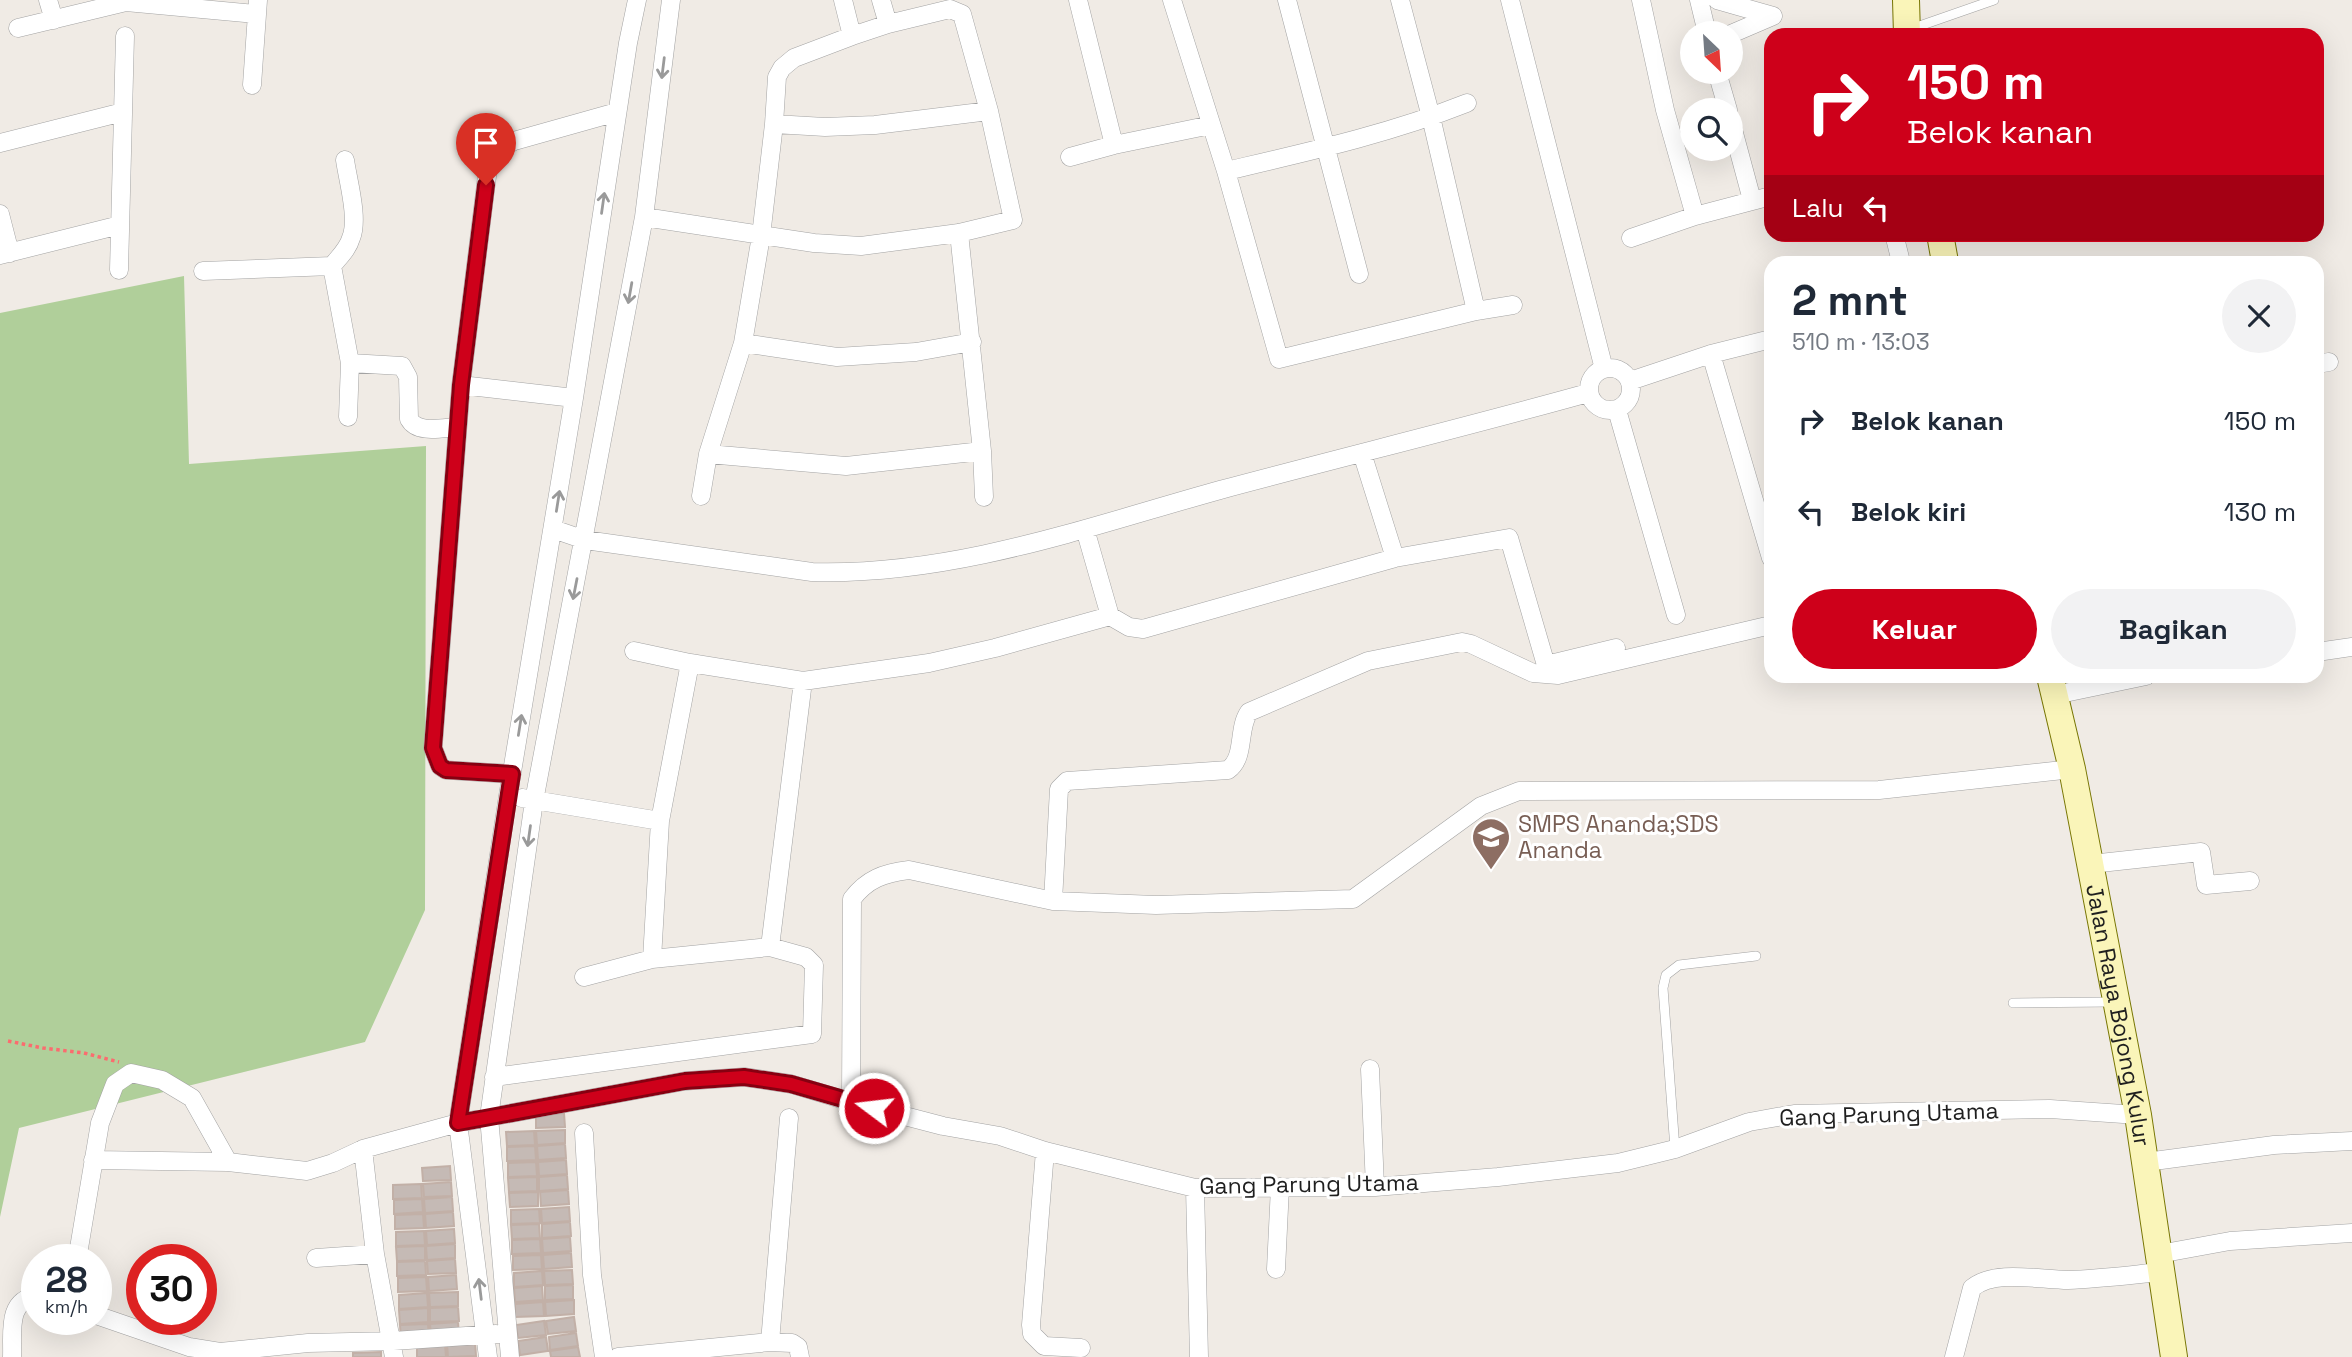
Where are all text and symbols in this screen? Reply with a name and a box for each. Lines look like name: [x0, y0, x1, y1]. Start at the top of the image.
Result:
north arrow: [1680, 21, 1743, 84]
map controls: [1680, 21, 1743, 161]
text: 150 m: [1907, 51, 2045, 113]
one-way arrow: [656, 56, 669, 79]
icon: right: [1792, 56, 1883, 147]
button: search: [1680, 98, 1743, 161]
text: Belok kanan: [1907, 112, 2093, 152]
pin: [456, 113, 516, 185]
icon: arrive: [467, 124, 505, 162]
icon: left: [1857, 189, 1895, 227]
text: Lalu: [1792, 191, 1843, 225]
one-way arrow: [597, 192, 610, 215]
text: 2 mnt: [1792, 274, 1908, 327]
button: close: [2222, 279, 2296, 353]
one-way arrow: [623, 281, 636, 304]
text: 510 m · 13:03: [1792, 327, 1930, 357]
icon: right: [1792, 402, 1830, 440]
text: Belok kanan: [1851, 404, 2004, 438]
text: 150 m: [2224, 404, 2296, 438]
one-way arrow: [552, 490, 565, 512]
icon: left: [1792, 493, 1830, 531]
text: Belok kiri: [1851, 495, 1966, 529]
text: 130 m: [2224, 495, 2296, 529]
one-way arrow: [568, 577, 581, 600]
button: Keluar: [1792, 589, 2037, 669]
button: Bagikan: [2051, 589, 2296, 669]
one-way arrow: [514, 714, 527, 737]
place label: SMPS Ananda;SDS Ananda: [1518, 809, 1719, 865]
school or university icon: SMPS Ananda;SDS Ananda: [1470, 816, 1512, 871]
one-way arrow: [522, 824, 535, 847]
street label: Jalan Raya Bojong Kulur: [2079, 881, 2157, 1148]
position arrow: [837, 1071, 911, 1145]
street label: Gang Parung Utama: [1779, 1095, 1999, 1133]
street label: Gang Parung Utama: [1199, 1167, 1419, 1201]
speed limit sign: 30: [126, 1244, 217, 1335]
text: 28: [46, 1258, 87, 1302]
one-way arrow: [473, 1278, 486, 1301]
text: km/h: [45, 1295, 88, 1318]

